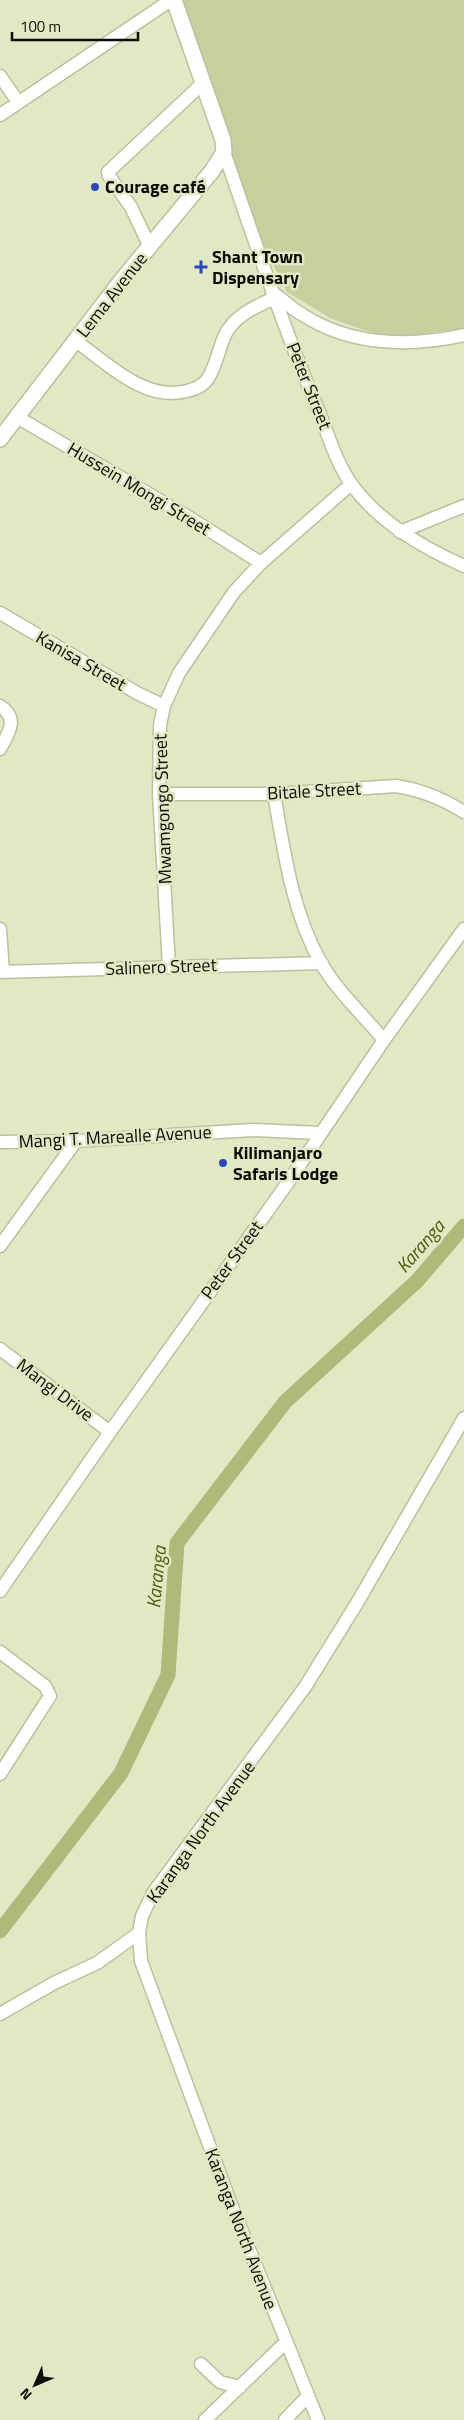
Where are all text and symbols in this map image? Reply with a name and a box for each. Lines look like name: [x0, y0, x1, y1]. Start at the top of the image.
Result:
scale bar: [12, 10, 139, 42]
text: 100 m: [20, 15, 61, 38]
place label: Courage café: [105, 173, 206, 200]
marker: Courage café: [89, 181, 101, 193]
place label: Shant Town Dispensary: [212, 243, 303, 291]
street label: Lema Avenue: [70, 246, 154, 343]
marker: Shant Town Dispensary: [194, 260, 208, 274]
street label: Peter Street: [280, 338, 339, 434]
street label: Hussein Mongi Street: [62, 435, 217, 542]
street label: Kanisa Street: [31, 624, 132, 698]
street label: Mwamgongo Street: [146, 733, 179, 885]
street label: Bitale Street: [266, 775, 362, 806]
street label: Salinero Street: [105, 951, 218, 982]
street label: Mangi T. Marealle Avenue: [18, 1118, 212, 1155]
place label: Kilimanjaro Safaris Lodge: [233, 1139, 338, 1187]
marker: Kilimanjaro Safaris Lodge: [217, 1157, 229, 1169]
water label: Karanga: [388, 1212, 452, 1279]
street label: Peter Street: [194, 1214, 270, 1305]
street label: Mangi Drive: [11, 1352, 99, 1428]
water label: Karanga: [138, 1543, 173, 1609]
street label: Karanga North Avenue: [140, 1755, 262, 1909]
street label: Karanga North Avenue: [198, 2144, 285, 2313]
north arrow: [10, 2360, 60, 2410]
text: N: [15, 2384, 36, 2405]

